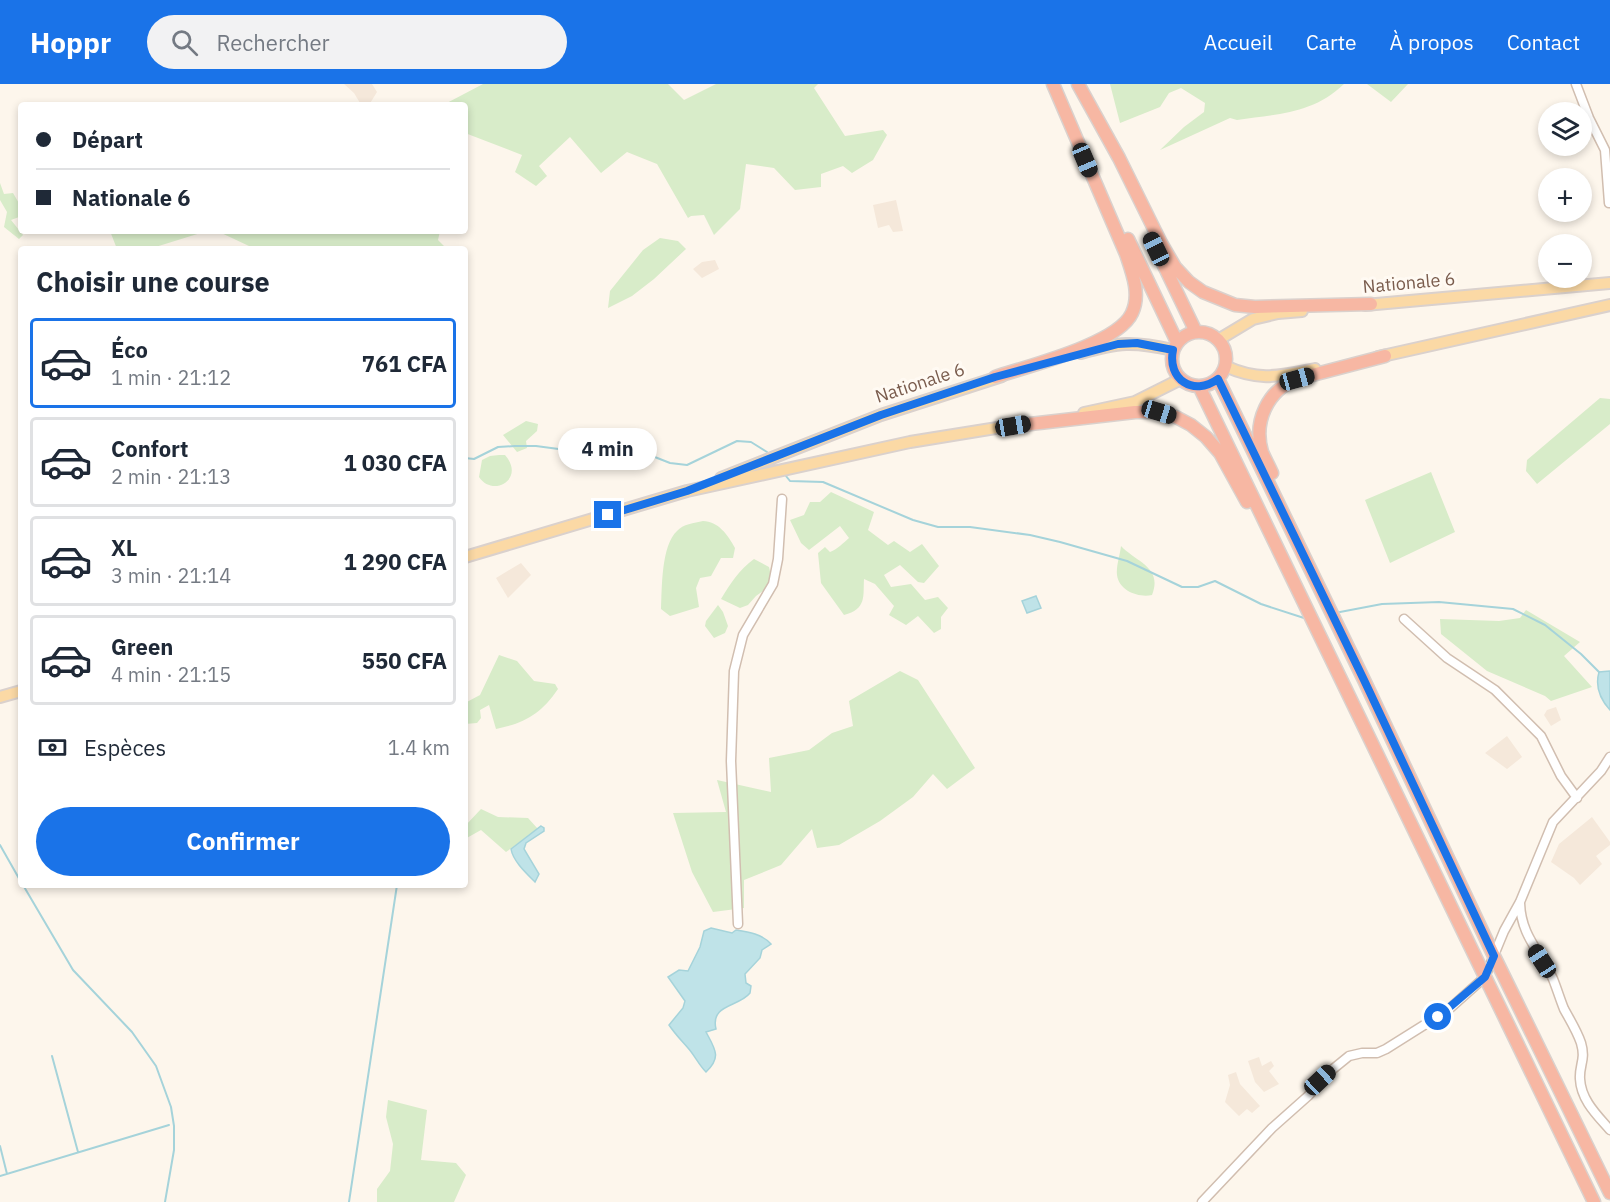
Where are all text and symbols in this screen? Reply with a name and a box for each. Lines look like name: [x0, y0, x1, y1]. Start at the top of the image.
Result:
search box: [147, 15, 567, 69]
text: Hoppr: [30, 24, 111, 61]
icon: search: [168, 26, 201, 59]
text: Rechercher: [216, 28, 330, 57]
text: Accueil: [1204, 28, 1273, 56]
text: Carte: [1306, 28, 1357, 56]
text: À propos: [1390, 28, 1474, 56]
text: Contact: [1507, 28, 1580, 56]
map controls: [1538, 102, 1592, 288]
button: layers: [1538, 102, 1592, 156]
text: Départ: [72, 125, 143, 154]
car: [1070, 140, 1100, 180]
button: +: [1538, 168, 1592, 222]
text: Nationale 6: [72, 183, 191, 212]
car: [1140, 229, 1172, 269]
button: −: [1538, 234, 1592, 288]
text: Choisir une course: [36, 264, 270, 299]
street label: Nationale 6: [1362, 267, 1456, 298]
text: Éco: [111, 335, 148, 364]
icon: car: [39, 336, 93, 390]
text: 761 CFA: [362, 349, 447, 378]
street label: Nationale 6: [872, 357, 968, 408]
text: 1 min · 21:12: [111, 364, 231, 391]
car: [1277, 366, 1317, 392]
car: [1139, 398, 1179, 426]
car: [994, 414, 1032, 438]
callout: 4 min: [558, 428, 658, 470]
text: Confort: [111, 434, 189, 463]
icon: car: [39, 435, 93, 489]
text: 4 min: [581, 435, 634, 462]
text: 1 030 CFA: [343, 448, 447, 477]
text: 2 min · 21:13: [111, 463, 231, 490]
route end: [594, 501, 621, 528]
text: XL: [111, 533, 137, 562]
icon: car: [39, 534, 93, 588]
text: 1 290 CFA: [343, 547, 447, 576]
text: 3 min · 21:14: [111, 562, 231, 589]
text: Green: [111, 632, 173, 661]
icon: car: [39, 633, 93, 687]
text: 550 CFA: [362, 646, 447, 675]
text: 4 min · 21:15: [111, 661, 231, 688]
icon: cash: [36, 731, 69, 764]
text: Espèces: [84, 733, 166, 762]
text: 1.4 km: [388, 734, 450, 761]
button: Confirmer: [36, 807, 450, 876]
car: [1525, 941, 1559, 981]
route start: [1424, 1003, 1451, 1030]
car: [1301, 1061, 1339, 1099]

